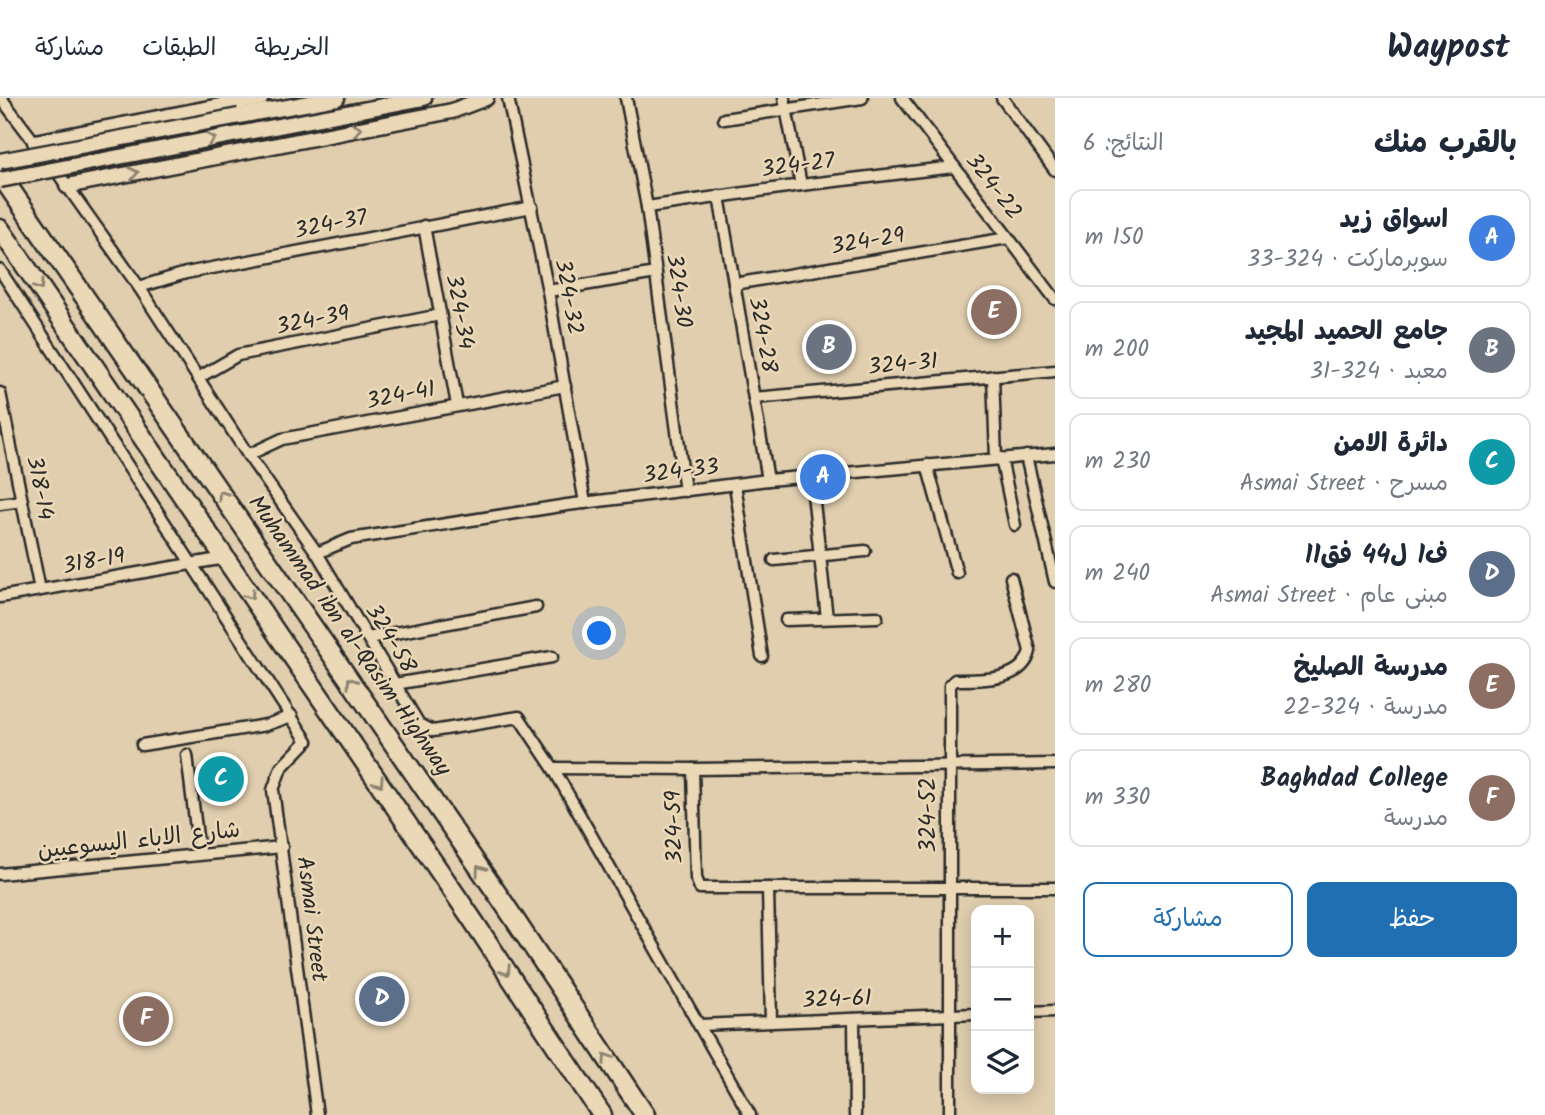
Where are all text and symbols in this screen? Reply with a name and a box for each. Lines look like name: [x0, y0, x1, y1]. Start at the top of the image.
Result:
text: Waypost: [1387, 22, 1510, 75]
text: مشاركة: [35, 29, 104, 68]
text: الطبقات: [142, 29, 217, 68]
text: الخريطة: [255, 29, 329, 68]
text: بالقرب منك: [1374, 120, 1517, 168]
one-way arrow: [351, 123, 363, 138]
text: النتائج: 6: [1083, 126, 1164, 162]
one-way arrow: [205, 133, 217, 148]
street label: 324-27: [759, 143, 838, 188]
street label: 324-22: [956, 146, 1030, 228]
one-way arrow: [127, 166, 139, 181]
text: اسواق زيد: [1339, 199, 1448, 241]
street label: 324-37: [292, 200, 372, 250]
street label: 324-29: [828, 218, 908, 266]
text: 150 m: [1085, 220, 1144, 256]
text: A: [1485, 220, 1499, 256]
text: سوبرماركت · 324-33: [1247, 242, 1448, 278]
street label: 324-30: [655, 252, 701, 330]
street label: 324-32: [544, 256, 592, 338]
street label: 324-34: [435, 272, 483, 352]
one-way arrow: [30, 278, 43, 291]
pin: E: [971, 286, 1017, 338]
street label: 324-28: [738, 294, 786, 376]
street label: 324-39: [273, 296, 353, 346]
text: جامع الحميد المجيد: [1245, 311, 1448, 353]
pin: B: [806, 321, 852, 373]
text: 200 m: [1085, 332, 1149, 368]
text: B: [1485, 332, 1499, 368]
street label: 324-31: [867, 344, 939, 386]
text: معبد · 324-31: [1310, 354, 1448, 390]
street label: 324-41: [363, 372, 439, 420]
text: دائرة الامن: [1333, 423, 1448, 465]
text: 230 m: [1085, 444, 1151, 480]
text: C: [1485, 444, 1499, 480]
street label: 324-33: [641, 450, 721, 494]
pin: A: [800, 451, 846, 503]
street label: 318-14: [15, 453, 63, 523]
text: مسرح · Asmai Street: [1240, 466, 1448, 502]
street label: Muhammad ibn al-Qasim Highway: [238, 488, 460, 784]
one-way arrow: [218, 490, 230, 503]
text: ف1 ل44 فق11: [1305, 535, 1448, 577]
street label: 318-19: [60, 539, 128, 585]
text: 240 m: [1085, 556, 1150, 592]
text: D: [1484, 556, 1500, 592]
text: مبنى عام · Asmai Street: [1210, 578, 1448, 614]
one-way arrow: [242, 587, 254, 600]
street label: 324-58: [355, 597, 425, 681]
your location: [582, 616, 616, 650]
text: مدرسة الصليخ: [1293, 647, 1448, 689]
text: 280 m: [1085, 668, 1151, 704]
text: E: [1486, 668, 1498, 704]
one-way arrow: [347, 677, 359, 690]
text: مدرسة · 324-22: [1284, 690, 1448, 726]
pin: C: [198, 753, 244, 805]
text: Baghdad College: [1260, 758, 1448, 800]
one-way arrow: [371, 774, 383, 787]
street label: 324-52: [911, 777, 947, 853]
text: 330 m: [1085, 780, 1150, 816]
text: F: [1486, 780, 1498, 816]
street label: 324-59: [656, 790, 694, 864]
text: مدرسة: [1384, 801, 1448, 837]
street label: شارع الاباء اليسوعيين: [36, 812, 242, 870]
street label: Asmai Street: [285, 854, 337, 985]
one-way arrow: [476, 865, 488, 878]
button: مشاركة: [1083, 882, 1293, 957]
button: حفظ: [1307, 882, 1517, 957]
map controls: [971, 905, 1034, 1094]
button: +: [971, 905, 1034, 968]
one-way arrow: [498, 963, 511, 976]
button: −: [971, 968, 1034, 1031]
pin: D: [359, 973, 405, 1025]
street label: 324-61: [802, 981, 872, 1019]
pin: F: [123, 993, 169, 1045]
button: layers: [971, 1031, 1034, 1094]
one-way arrow: [603, 1053, 616, 1066]

